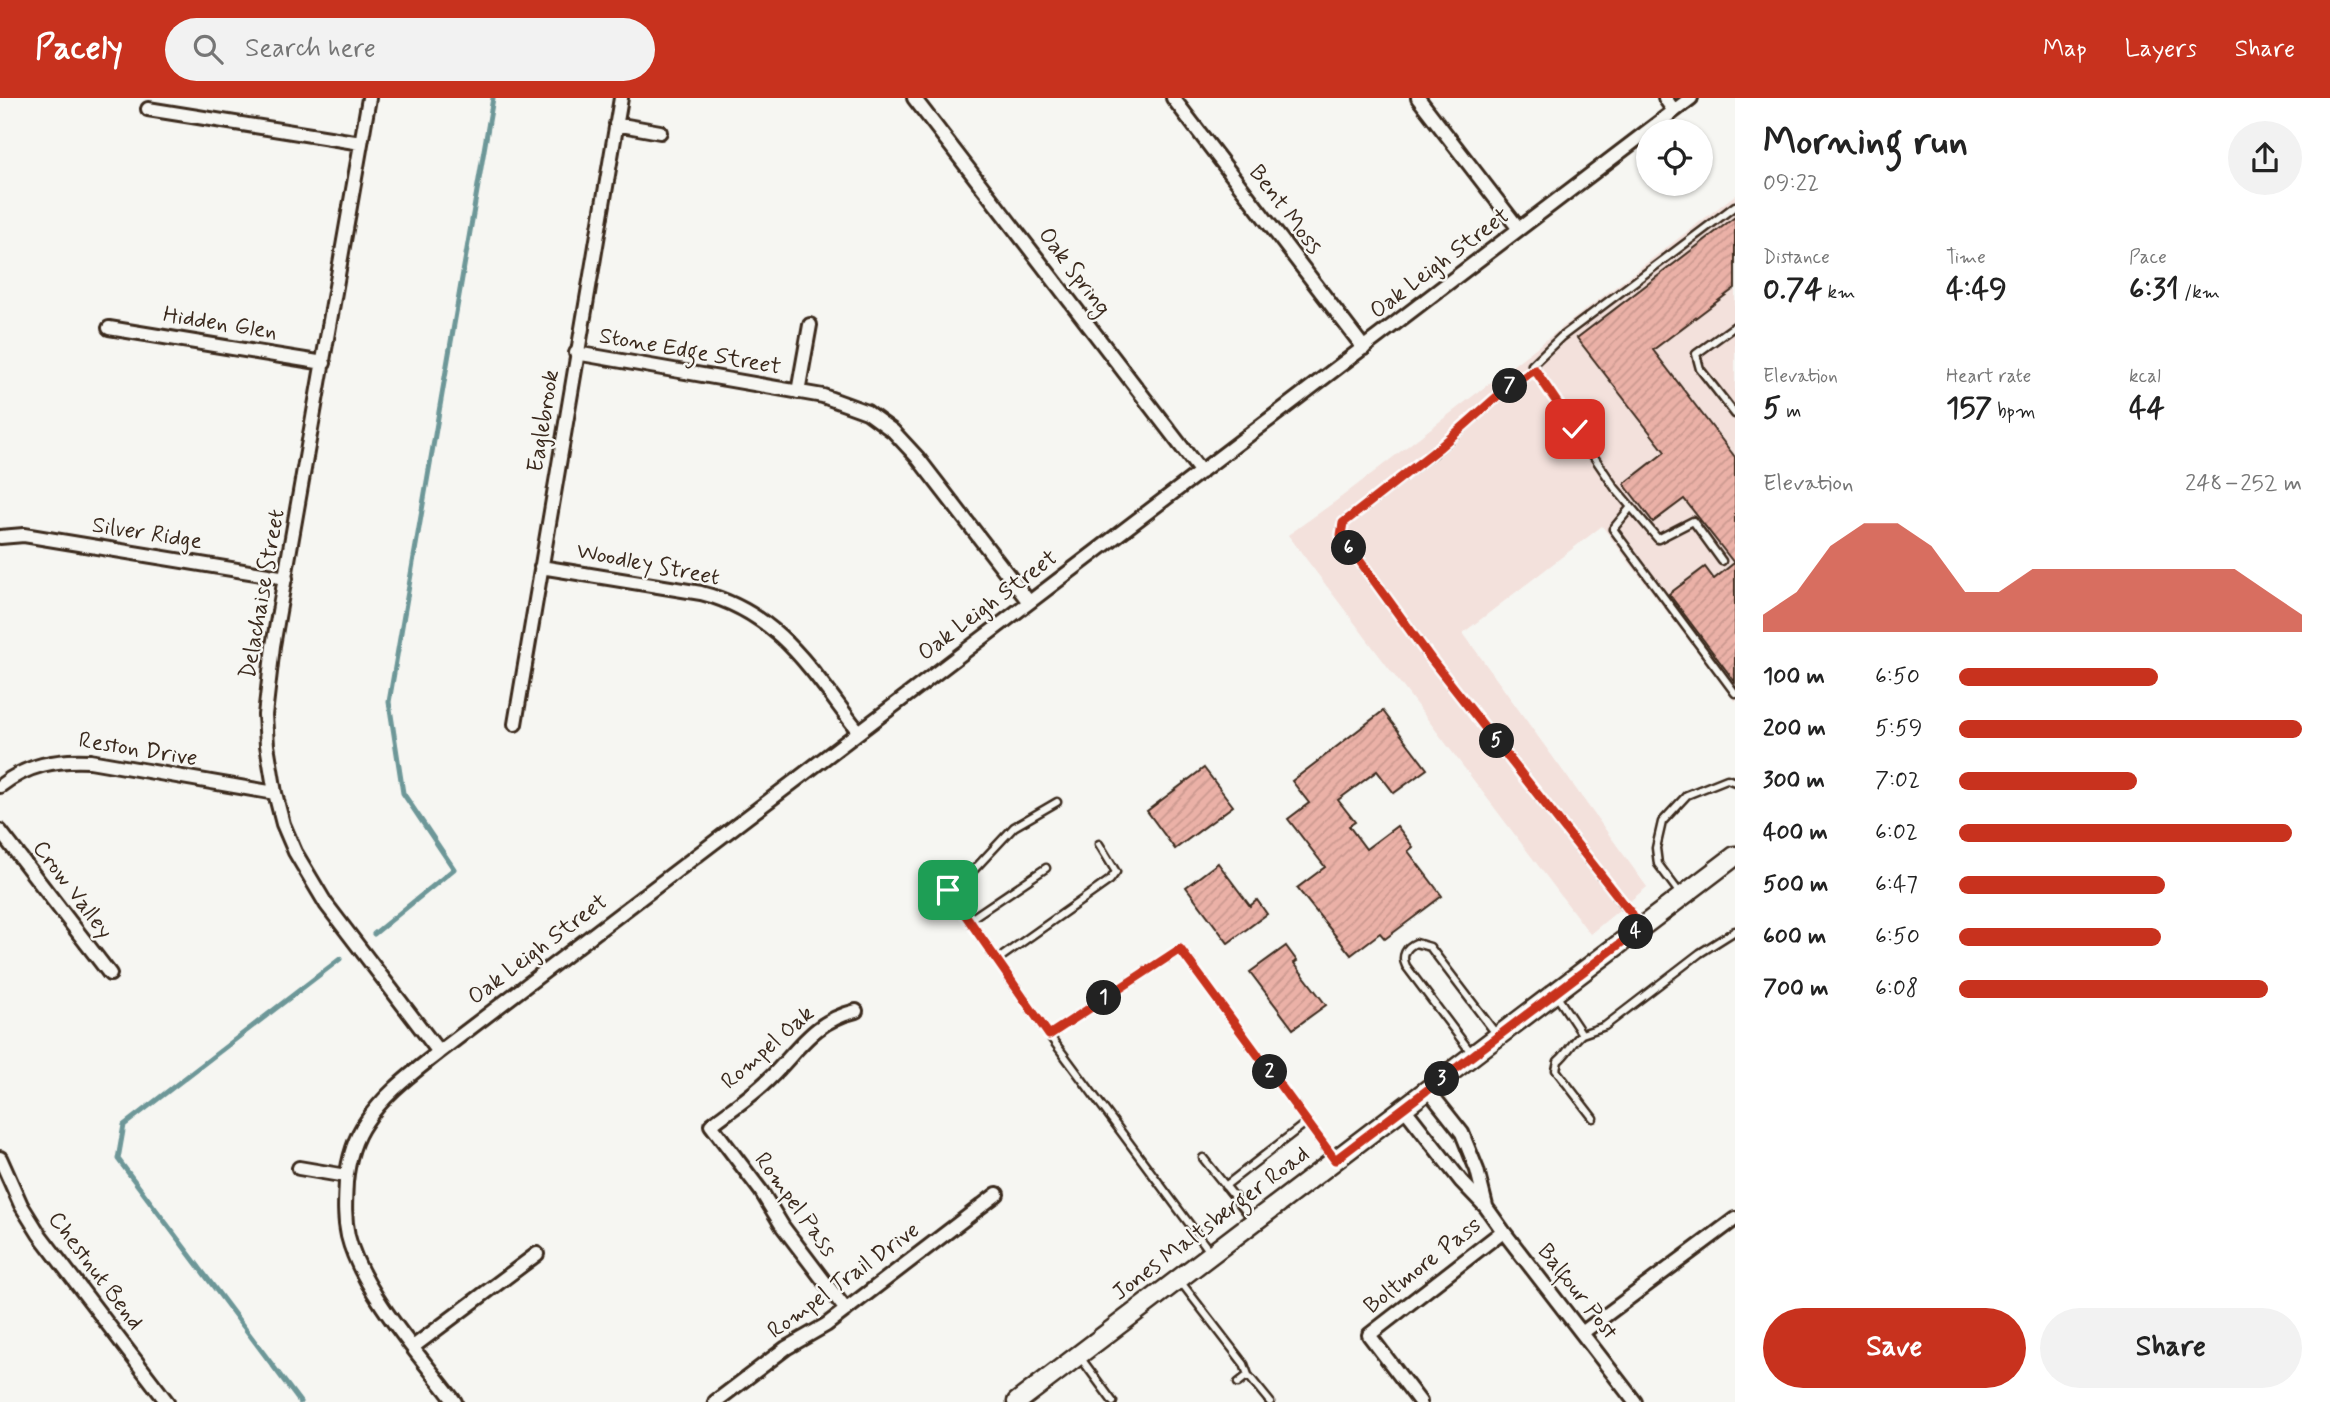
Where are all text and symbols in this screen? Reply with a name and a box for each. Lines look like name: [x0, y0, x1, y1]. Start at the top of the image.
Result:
search box: [165, 18, 655, 81]
text: Pacely: [35, 27, 123, 71]
icon: search: [189, 30, 227, 68]
text: Search here: [245, 32, 376, 66]
text: Map: [2043, 34, 2087, 65]
text: Layers: [2125, 34, 2197, 65]
text: Share: [2235, 34, 2295, 65]
text: Morning run: [1763, 118, 1968, 167]
map controls: [1636, 119, 1713, 196]
button: locate: [1636, 119, 1713, 196]
button: share: [2228, 121, 2302, 195]
street label: Bent Moss: [1241, 159, 1329, 261]
text: 09:22: [1763, 169, 1819, 199]
street label: Oak Leigh Street: [1364, 201, 1516, 326]
street label: Oak Spring: [1029, 222, 1117, 324]
text: Distance: [1763, 245, 1830, 270]
text: Time: [1946, 245, 1986, 270]
text: Pace: [2129, 245, 2167, 270]
text: 0.74: [1763, 270, 1822, 309]
text: 4:49: [1946, 270, 2007, 309]
text: 6:31: [2129, 270, 2179, 309]
text: km: [1822, 280, 1855, 305]
text: /km: [2179, 280, 2220, 305]
street label: Hidden Glen: [161, 300, 279, 348]
street label: Stone Edge Street: [596, 321, 783, 385]
text: Elevation: [1763, 364, 1838, 389]
text: Heart rate: [1946, 364, 2031, 389]
text: kcal: [2129, 364, 2161, 389]
street label: Eaglebrook: [521, 368, 567, 474]
pin: 7: [1492, 368, 1528, 404]
text: 7: [1504, 373, 1515, 398]
text: 5: [1763, 389, 1781, 428]
text: 157: [1946, 389, 1992, 428]
text: 44: [2129, 389, 2165, 428]
pin: [1545, 399, 1605, 459]
text: m: [1781, 399, 1801, 424]
text: bpm: [1992, 399, 2036, 424]
icon: check: [1556, 410, 1594, 448]
text: Elevation: [1763, 469, 1854, 499]
text: 248–252 m: [2185, 469, 2302, 499]
street label: Delachaise Street: [233, 507, 293, 681]
street label: Silver Ridge: [90, 511, 204, 557]
pin: 6: [1332, 531, 1366, 566]
text: 6: [1344, 535, 1353, 560]
street label: Woodley Street: [574, 536, 722, 594]
street label: Oak Leigh Street: [912, 543, 1064, 668]
text: 100 m: [1763, 662, 1825, 692]
text: 6:50: [1875, 662, 1920, 692]
text: 200 m: [1763, 714, 1826, 744]
text: 5:59: [1875, 714, 1922, 744]
pin: 5: [1480, 724, 1514, 758]
street label: Reston Drive: [76, 726, 200, 774]
text: 5: [1491, 728, 1502, 753]
text: 300 m: [1763, 766, 1825, 796]
text: 7:02: [1875, 766, 1920, 796]
text: 400 m: [1763, 818, 1828, 848]
text: 6:02: [1875, 818, 1918, 848]
street label: Crow Valley: [25, 834, 119, 946]
pin: [918, 860, 978, 920]
text: 500 m: [1763, 870, 1828, 900]
text: 6:47: [1875, 870, 1918, 900]
icon: arrive: [929, 871, 967, 909]
street label: Oak Leigh Street: [462, 887, 614, 1012]
pin: 4: [1618, 914, 1654, 950]
text: 4: [1630, 919, 1641, 944]
text: 600 m: [1763, 922, 1826, 952]
text: 6:50: [1875, 922, 1920, 952]
text: 700 m: [1763, 974, 1828, 1004]
text: 6:08: [1875, 974, 1918, 1004]
pin: 1: [1086, 981, 1122, 1016]
text: 1: [1099, 985, 1108, 1010]
street label: Rompel Oak: [715, 999, 821, 1097]
pin: 2: [1252, 1054, 1288, 1090]
text: 2: [1265, 1059, 1274, 1084]
pin: 3: [1424, 1062, 1460, 1096]
text: 3: [1437, 1066, 1446, 1091]
street label: Jones Maltsberger Road: [1106, 1140, 1317, 1310]
street label: Rompel Pass: [747, 1147, 843, 1263]
street label: Chestnut Bend: [41, 1206, 149, 1336]
street label: Boltmore Pass: [1358, 1211, 1488, 1321]
street label: Rompel Trail Drive: [762, 1216, 926, 1346]
street label: Balfour Post: [1529, 1238, 1624, 1347]
button: Save: [1763, 1308, 2026, 1388]
button: Share: [2040, 1308, 2302, 1388]

